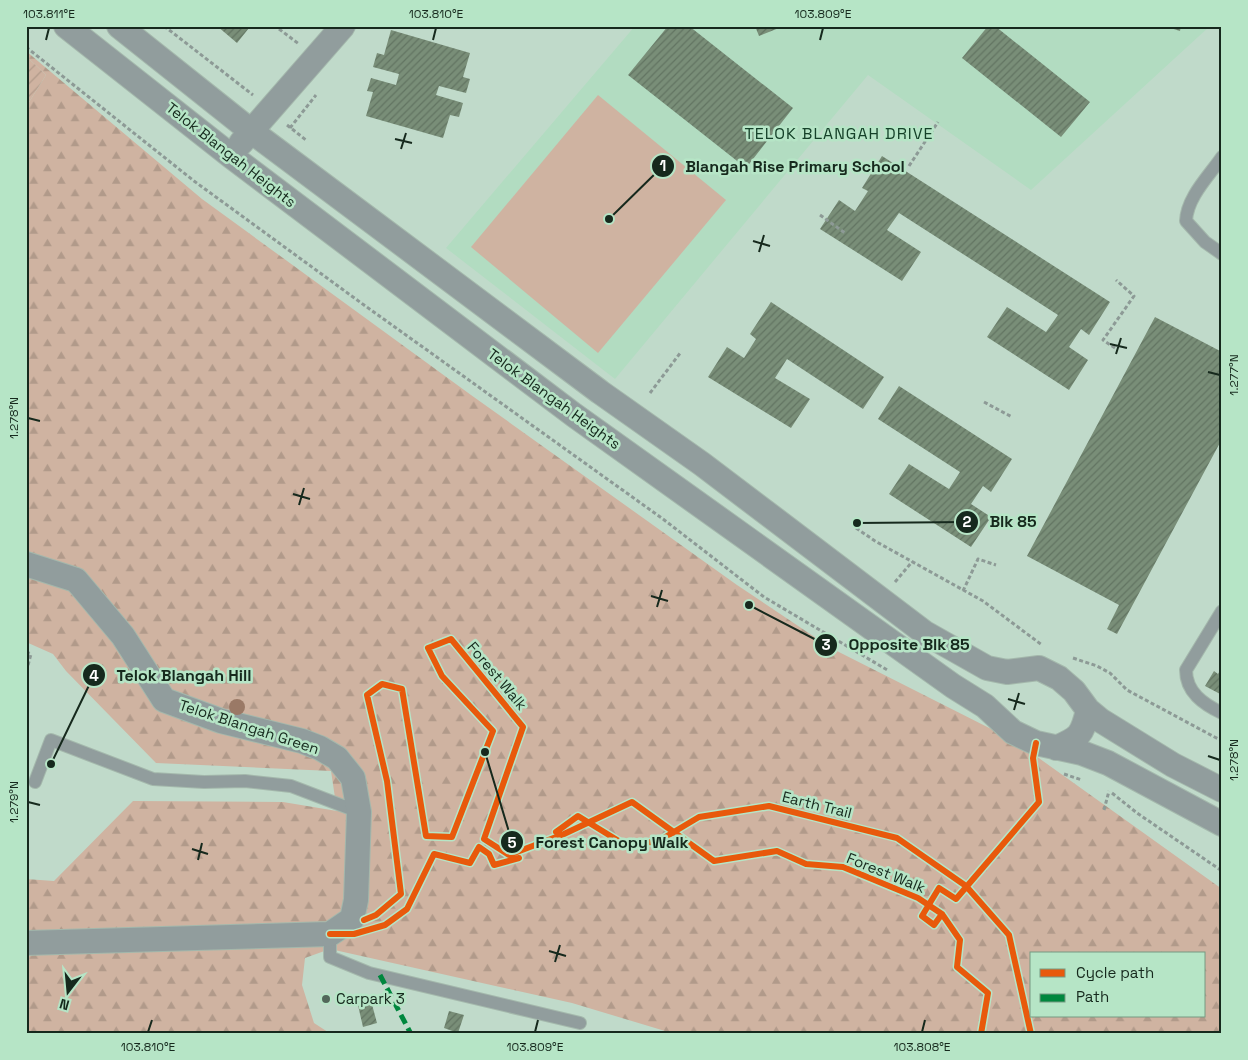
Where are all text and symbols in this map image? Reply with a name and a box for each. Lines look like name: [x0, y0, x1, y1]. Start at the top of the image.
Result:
text: 103.811°E: [23, 6, 75, 22]
text: 103.810°E: [409, 6, 463, 22]
text: 103.809°E: [795, 6, 852, 22]
street label: Telok Blangah Heights: [163, 98, 300, 211]
district label: TELOK BLANGAH DRIVE: [744, 123, 934, 144]
callout: Blangah Rise Primary School: [651, 150, 915, 181]
text: 1: [660, 156, 666, 175]
text: Blangah Rise Primary School: [685, 156, 905, 177]
street label: Telok Blangah Heights: [484, 344, 625, 453]
text: 1.277°N: [1226, 354, 1242, 396]
text: 1.278°N: [6, 397, 22, 439]
callout: Blk 85: [954, 506, 1046, 537]
text: Blk 85: [989, 511, 1037, 532]
text: 2: [963, 512, 972, 531]
callout: Opposite Blk 85: [814, 629, 980, 660]
text: Opposite Blk 85: [848, 634, 970, 655]
text: 3: [821, 635, 831, 654]
street label: Forest Walk: [463, 638, 531, 714]
callout: Telok Blangah Hill: [82, 660, 261, 691]
text: Telok Blangah Hill: [117, 665, 251, 686]
text: 4: [89, 666, 99, 685]
street label: Telok Blangah Green: [177, 695, 322, 758]
text: 1.278°N: [1226, 739, 1242, 781]
text: 1.279°N: [6, 781, 22, 823]
street label: Earth Trail: [780, 787, 854, 822]
callout: Forest Canopy Walk: [500, 827, 698, 858]
text: Forest Canopy Walk: [535, 832, 689, 853]
text: 5: [507, 833, 517, 852]
street label: Forest Walk: [844, 848, 928, 897]
legend: [1030, 952, 1206, 1018]
text: Cycle path: [1076, 963, 1154, 982]
north arrow: [42, 968, 92, 1018]
text: Path: [1076, 987, 1109, 1006]
place label: Carpark 3: [336, 989, 405, 1008]
marker: Carpark 3: [320, 993, 332, 1005]
text: N: [57, 995, 71, 1014]
text: 103.810°E: [121, 1039, 175, 1055]
text: 103.809°E: [507, 1039, 564, 1055]
text: 103.808°E: [894, 1039, 951, 1055]

